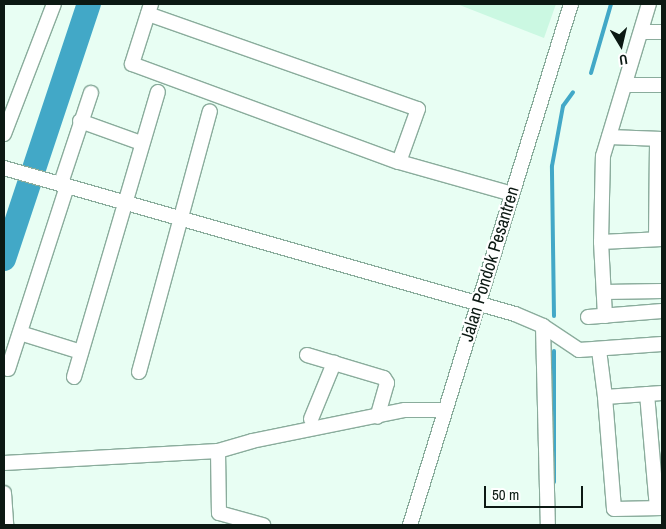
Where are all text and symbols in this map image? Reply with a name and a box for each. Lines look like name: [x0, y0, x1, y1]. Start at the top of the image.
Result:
north arrow: [596, 20, 646, 70]
text: U: [618, 50, 629, 69]
street label: Jalan Pondok Pesantren: [456, 184, 524, 344]
scale bar: [486, 476, 585, 508]
text: 50 m: [492, 484, 519, 505]

